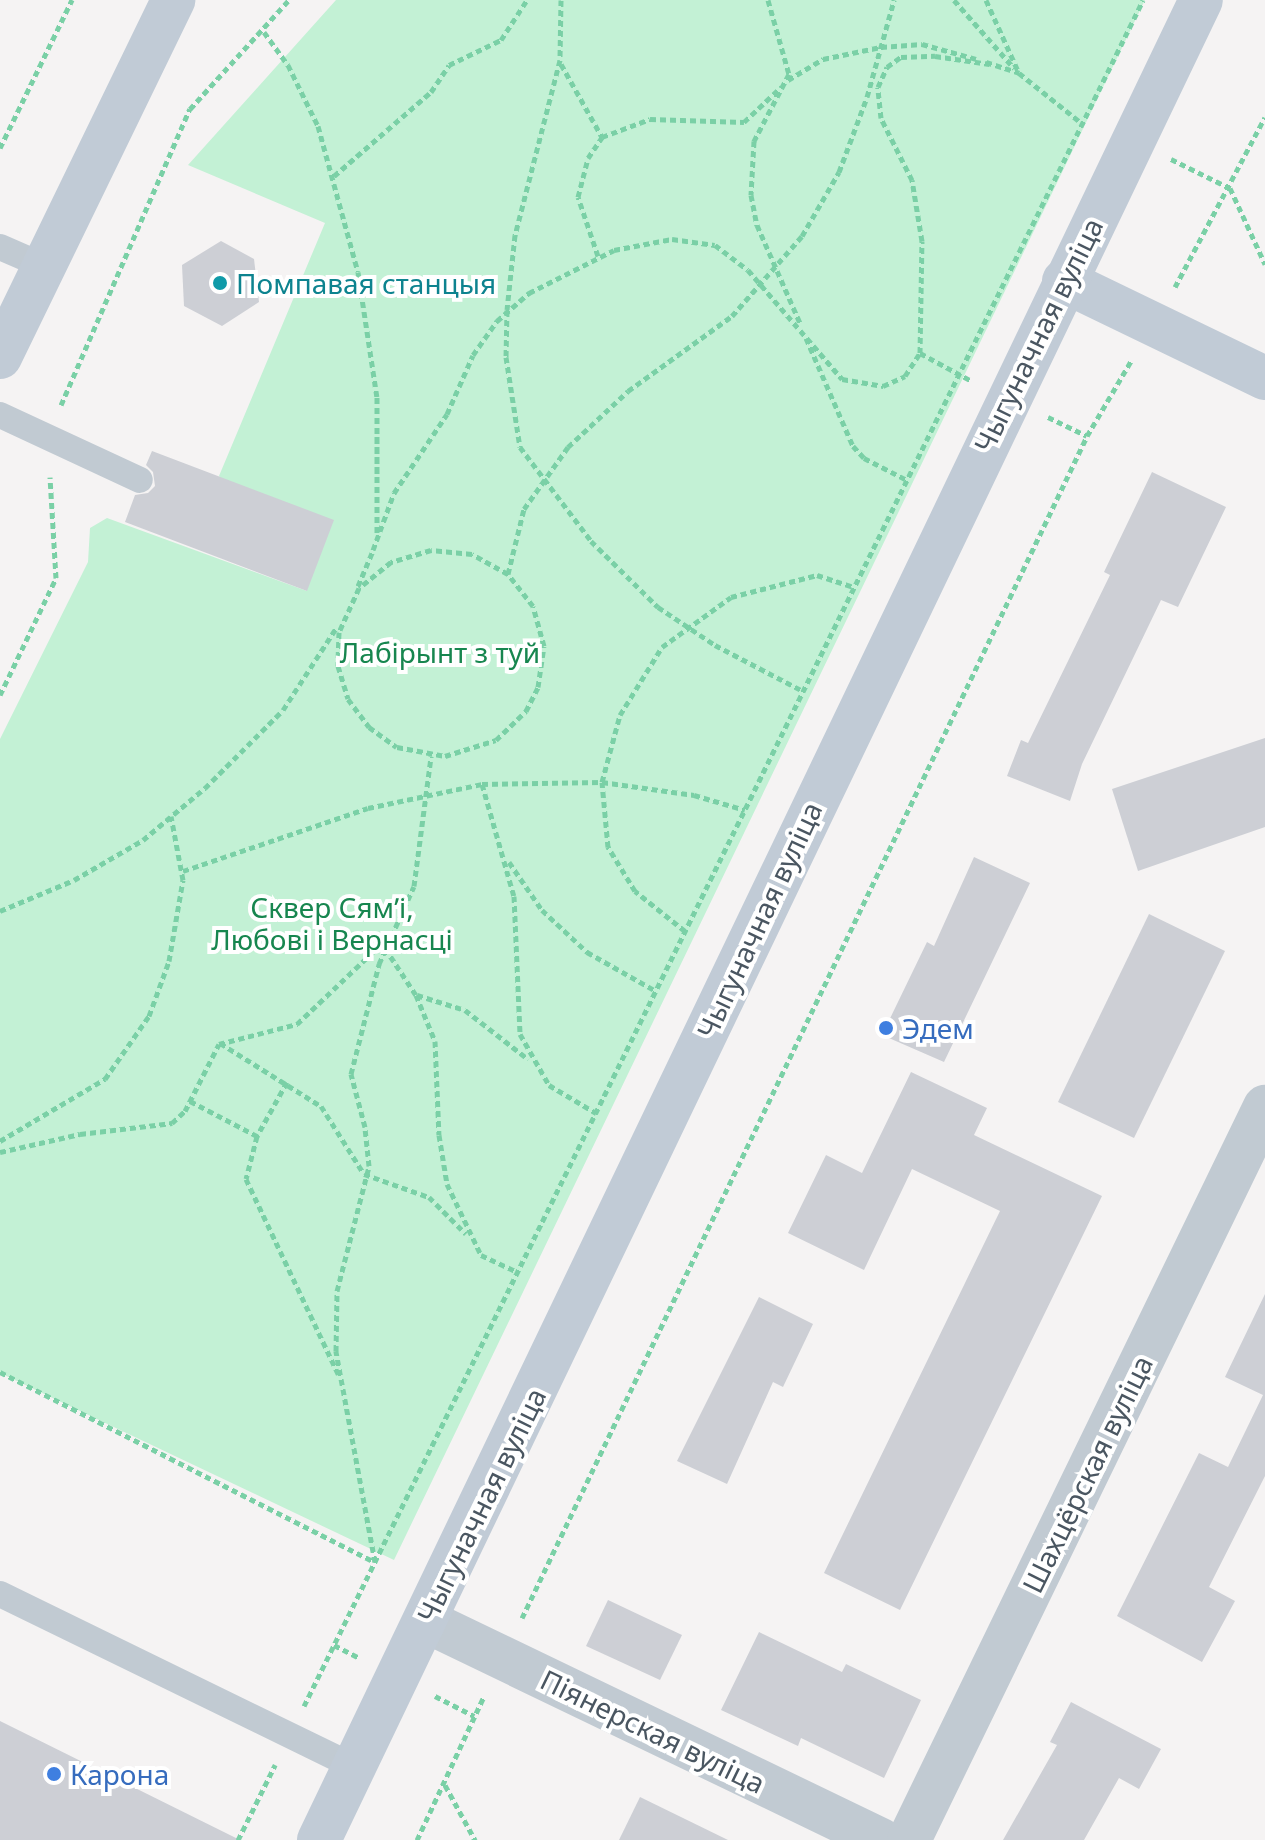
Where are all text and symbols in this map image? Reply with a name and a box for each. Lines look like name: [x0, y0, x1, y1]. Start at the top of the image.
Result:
street label: Чыгуначная вуліца: [967, 212, 1109, 458]
place label: Помпавая станцыя: [236, 266, 496, 300]
marker: Помпавая станцыя: [211, 274, 229, 292]
park label: Лабірынт з туй: [340, 635, 540, 669]
street label: Чыгуначная вуліца: [690, 797, 828, 1043]
park label: Сквер Сямʼі, Любові і Вернасці: [211, 890, 453, 956]
place label: Эдем: [902, 1011, 974, 1045]
marker: Эдем: [877, 1019, 895, 1037]
street label: Шахцёрская вуліца: [1015, 1350, 1159, 1598]
street label: Чыгуначная вуліца: [410, 1382, 552, 1628]
street label: Піянерская вуліца: [535, 1662, 771, 1800]
place label: Карона: [70, 1757, 169, 1791]
marker: Карона: [45, 1765, 63, 1783]

